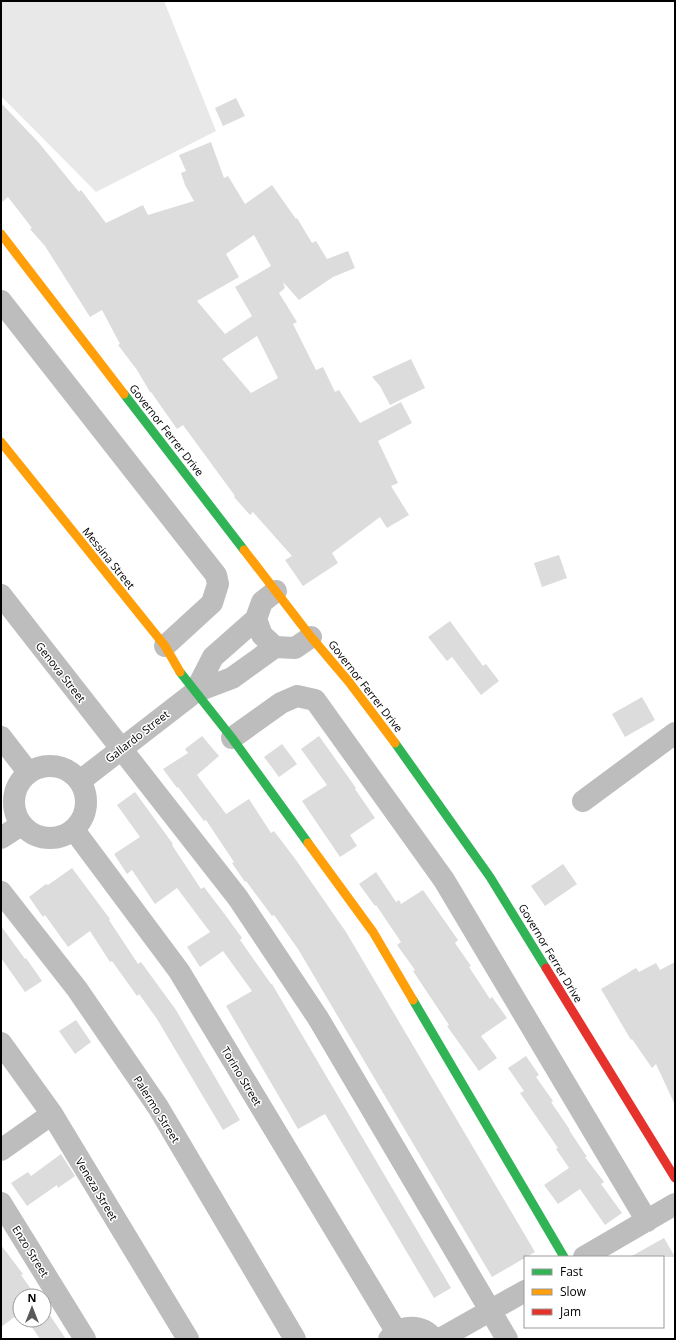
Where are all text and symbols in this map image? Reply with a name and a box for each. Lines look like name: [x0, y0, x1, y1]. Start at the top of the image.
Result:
street label: Governor Ferrer Drive: [126, 381, 208, 479]
street label: Messina Street: [79, 524, 139, 592]
street label: Governor Ferrer Drive: [325, 637, 407, 735]
street label: Genova Street: [33, 639, 89, 705]
street label: Gallardo Street: [102, 706, 172, 766]
street label: Governor Ferrer Drive: [516, 901, 586, 1005]
street label: Torino Street: [218, 1043, 266, 1109]
street label: Palermo Street: [130, 1073, 184, 1146]
street label: Veneza Street: [72, 1155, 122, 1223]
street label: Enzo Street: [9, 1222, 53, 1280]
legend: [524, 1256, 664, 1328]
text: Fast: [560, 1263, 583, 1280]
text: Slow: [560, 1283, 587, 1300]
north arrow: [12, 1288, 52, 1328]
text: N: [28, 1290, 36, 1305]
text: Jam: [559, 1303, 581, 1320]

